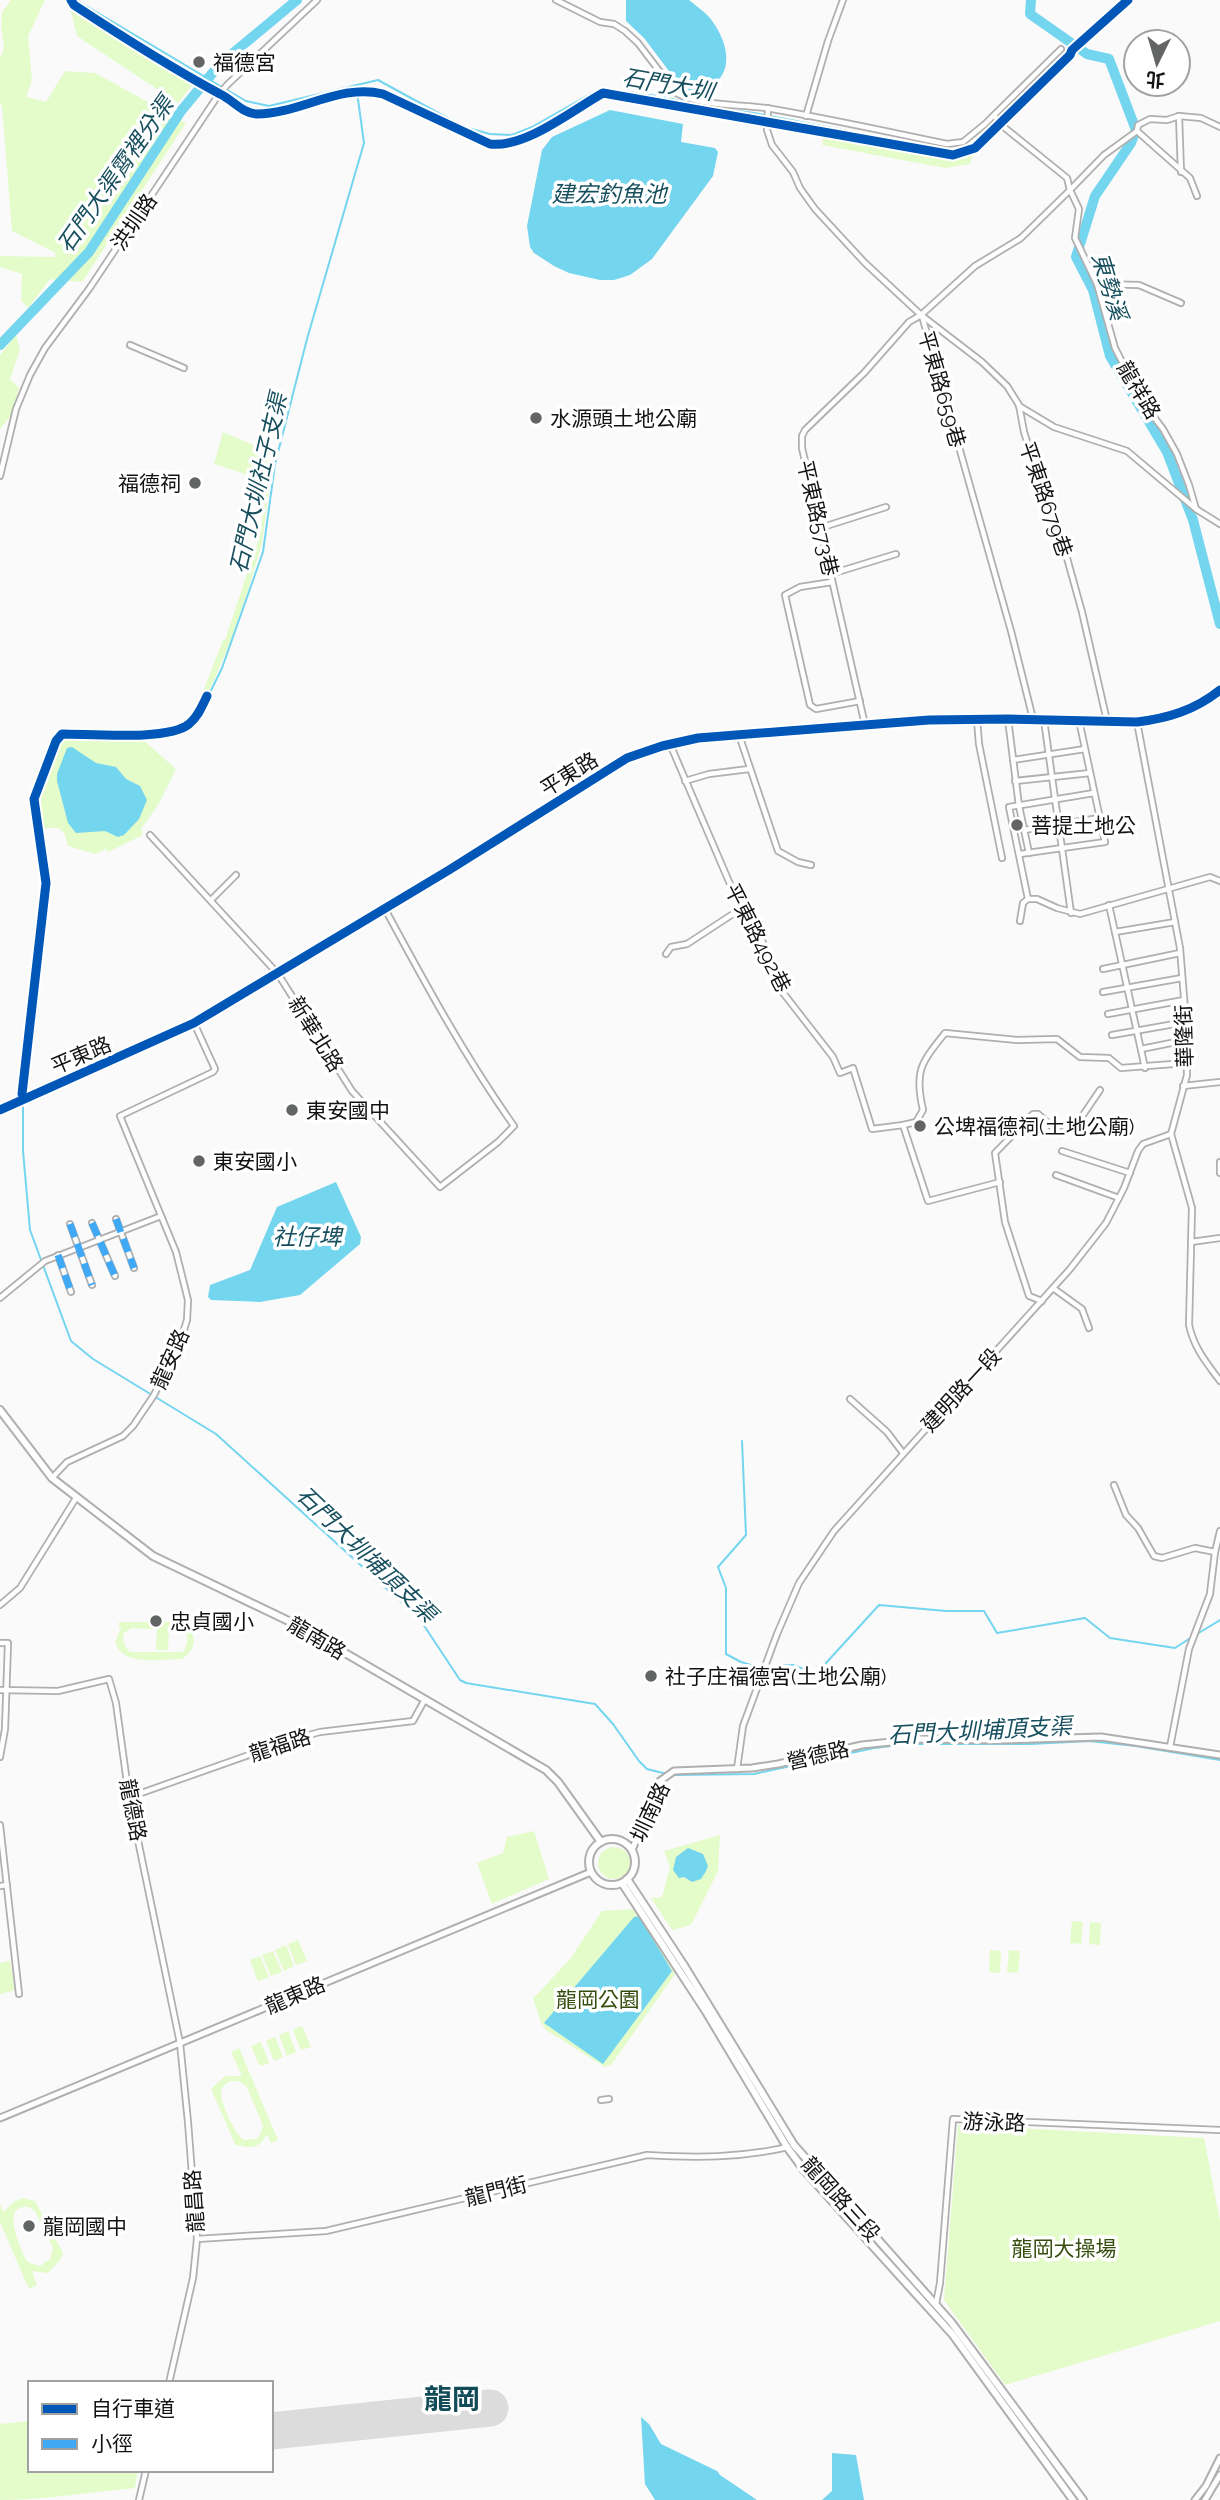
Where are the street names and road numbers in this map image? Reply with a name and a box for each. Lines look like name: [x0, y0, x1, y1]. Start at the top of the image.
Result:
street label: 洪圳路: [106, 189, 162, 255]
street label: 平東路659巷: [913, 328, 971, 450]
street label: 龍祥路: [1112, 357, 1166, 423]
street label: 平東路679巷: [1015, 438, 1077, 560]
street label: 平東路573巷: [793, 458, 843, 578]
street label: 平東路: [536, 747, 602, 801]
street label: 平東路492巷: [720, 879, 796, 997]
street label: 新華北路: [283, 992, 349, 1076]
street label: 華隆街: [1170, 1004, 1198, 1068]
street label: 平東路: [47, 1031, 115, 1079]
street label: 龍安路: [146, 1325, 194, 1393]
street label: 建明路一段: [916, 1343, 1006, 1437]
street label: 龍南路: [283, 1611, 351, 1665]
street label: 龍福路: [246, 1723, 314, 1767]
street label: 營德路: [784, 1736, 852, 1774]
street label: 龍德路: [115, 1777, 151, 1843]
street label: 圳南路: [625, 1778, 675, 1846]
street label: 龍東路: [261, 1971, 329, 2019]
street label: 游泳路: [962, 2108, 1026, 2136]
street label: 龍岡路三段: [797, 2152, 885, 2246]
street label: 龍昌路: [179, 2169, 209, 2233]
street label: 龍門街: [462, 2171, 530, 2211]

